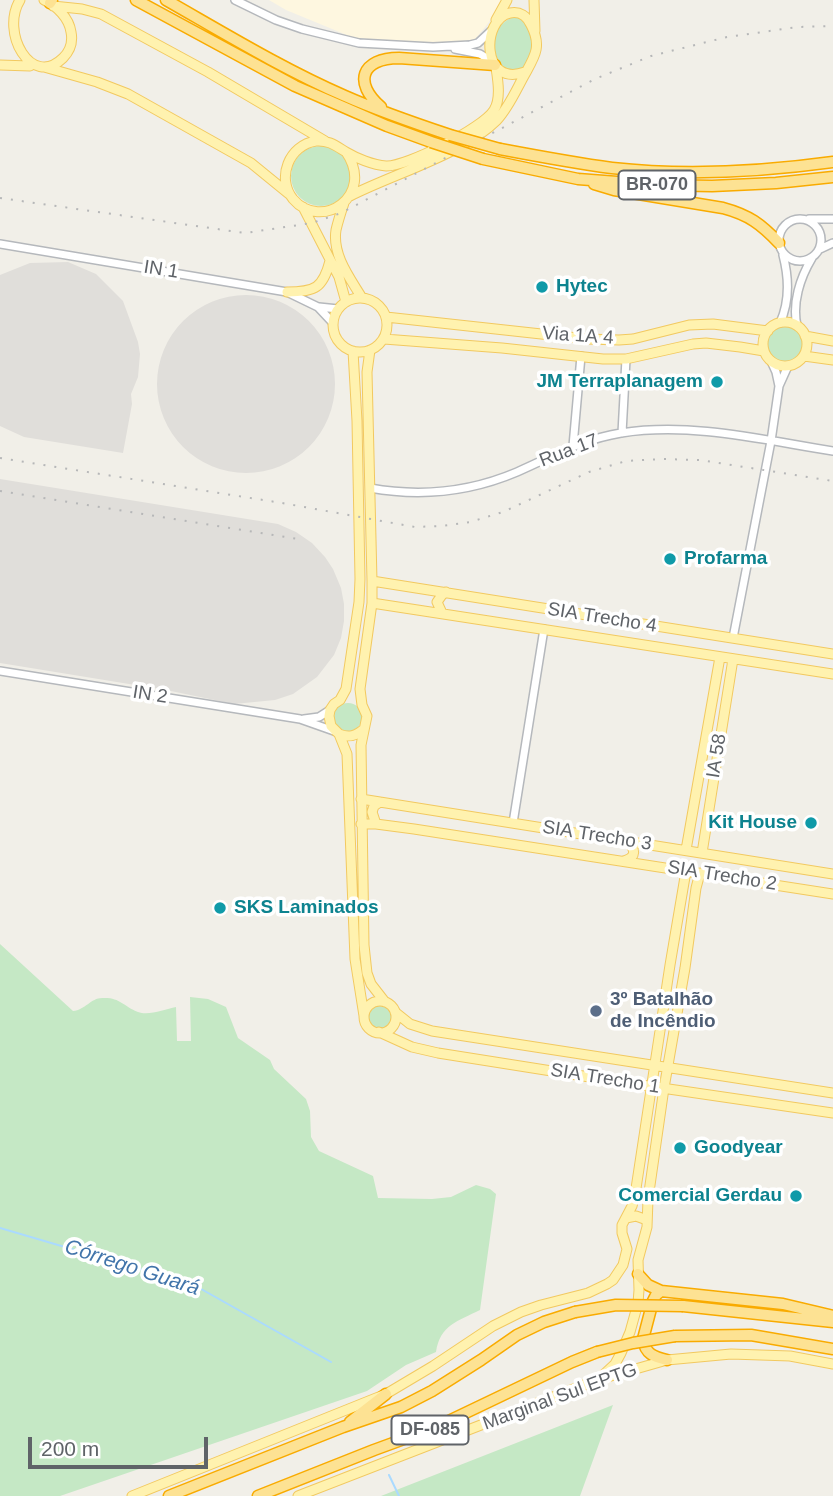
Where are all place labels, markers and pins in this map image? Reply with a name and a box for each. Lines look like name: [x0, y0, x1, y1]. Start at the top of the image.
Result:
place label: Hytec: [556, 276, 608, 298]
marker: Hytec: [534, 279, 550, 295]
place label: JM Terraplanagem: [537, 371, 703, 393]
marker: JM Terraplanagem: [709, 374, 725, 390]
place label: Profarma: [684, 548, 767, 570]
marker: Profarma: [662, 551, 678, 567]
place label: Kit House: [708, 812, 797, 834]
marker: Kit House: [803, 815, 819, 831]
place label: SKS Laminados: [234, 897, 379, 919]
marker: SKS Laminados: [212, 900, 228, 916]
place label: 3º Batalhão de Incêndio: [610, 989, 716, 1033]
marker: 3º Batalhão de Incêndio: [588, 1003, 604, 1019]
place label: Goodyear: [694, 1137, 783, 1159]
marker: Goodyear: [672, 1140, 688, 1156]
place label: Comercial Gerdau: [618, 1185, 782, 1207]
marker: Comercial Gerdau: [788, 1188, 804, 1204]

